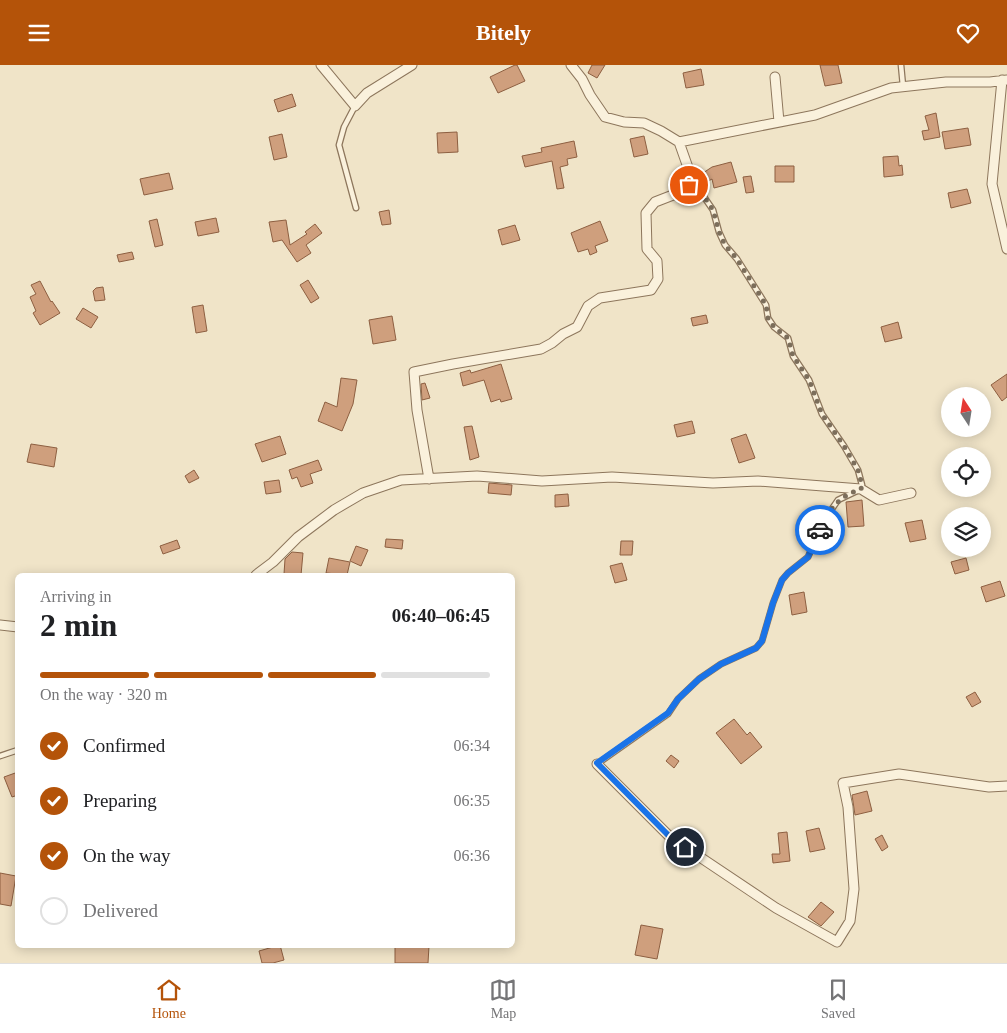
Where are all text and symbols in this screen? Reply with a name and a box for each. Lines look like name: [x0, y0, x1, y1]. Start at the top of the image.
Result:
icon: menu: [25, 19, 53, 47]
icon: heart: [954, 19, 982, 47]
text: Bitely: [476, 20, 531, 45]
pin: [668, 164, 710, 206]
icon: bag: [675, 171, 703, 199]
north arrow: [941, 387, 991, 437]
map controls: [941, 387, 991, 557]
button: locate: [941, 447, 991, 497]
courier: [795, 505, 845, 555]
button: layers: [941, 507, 991, 557]
icon: car: [806, 516, 834, 544]
text: Arriving in: [40, 588, 112, 605]
text: 06:40–06:45: [392, 605, 490, 626]
text: 2 min: [40, 607, 117, 643]
text: On the way · 320 m: [40, 686, 168, 703]
icon: check: [40, 732, 68, 760]
text: Confirmed: [83, 735, 165, 756]
text: 06:34: [454, 737, 490, 754]
icon: check: [40, 787, 68, 815]
text: Preparing: [83, 790, 157, 811]
text: 06:35: [454, 792, 490, 809]
pin: [664, 826, 706, 868]
icon: home: [671, 833, 699, 861]
icon: check: [40, 842, 68, 870]
text: On the way: [83, 845, 171, 866]
text: 06:36: [454, 847, 490, 864]
text: Delivered: [83, 900, 158, 921]
tab: Home: [152, 976, 186, 1022]
tab: Map: [489, 976, 517, 1022]
tab: Saved: [821, 976, 855, 1022]

